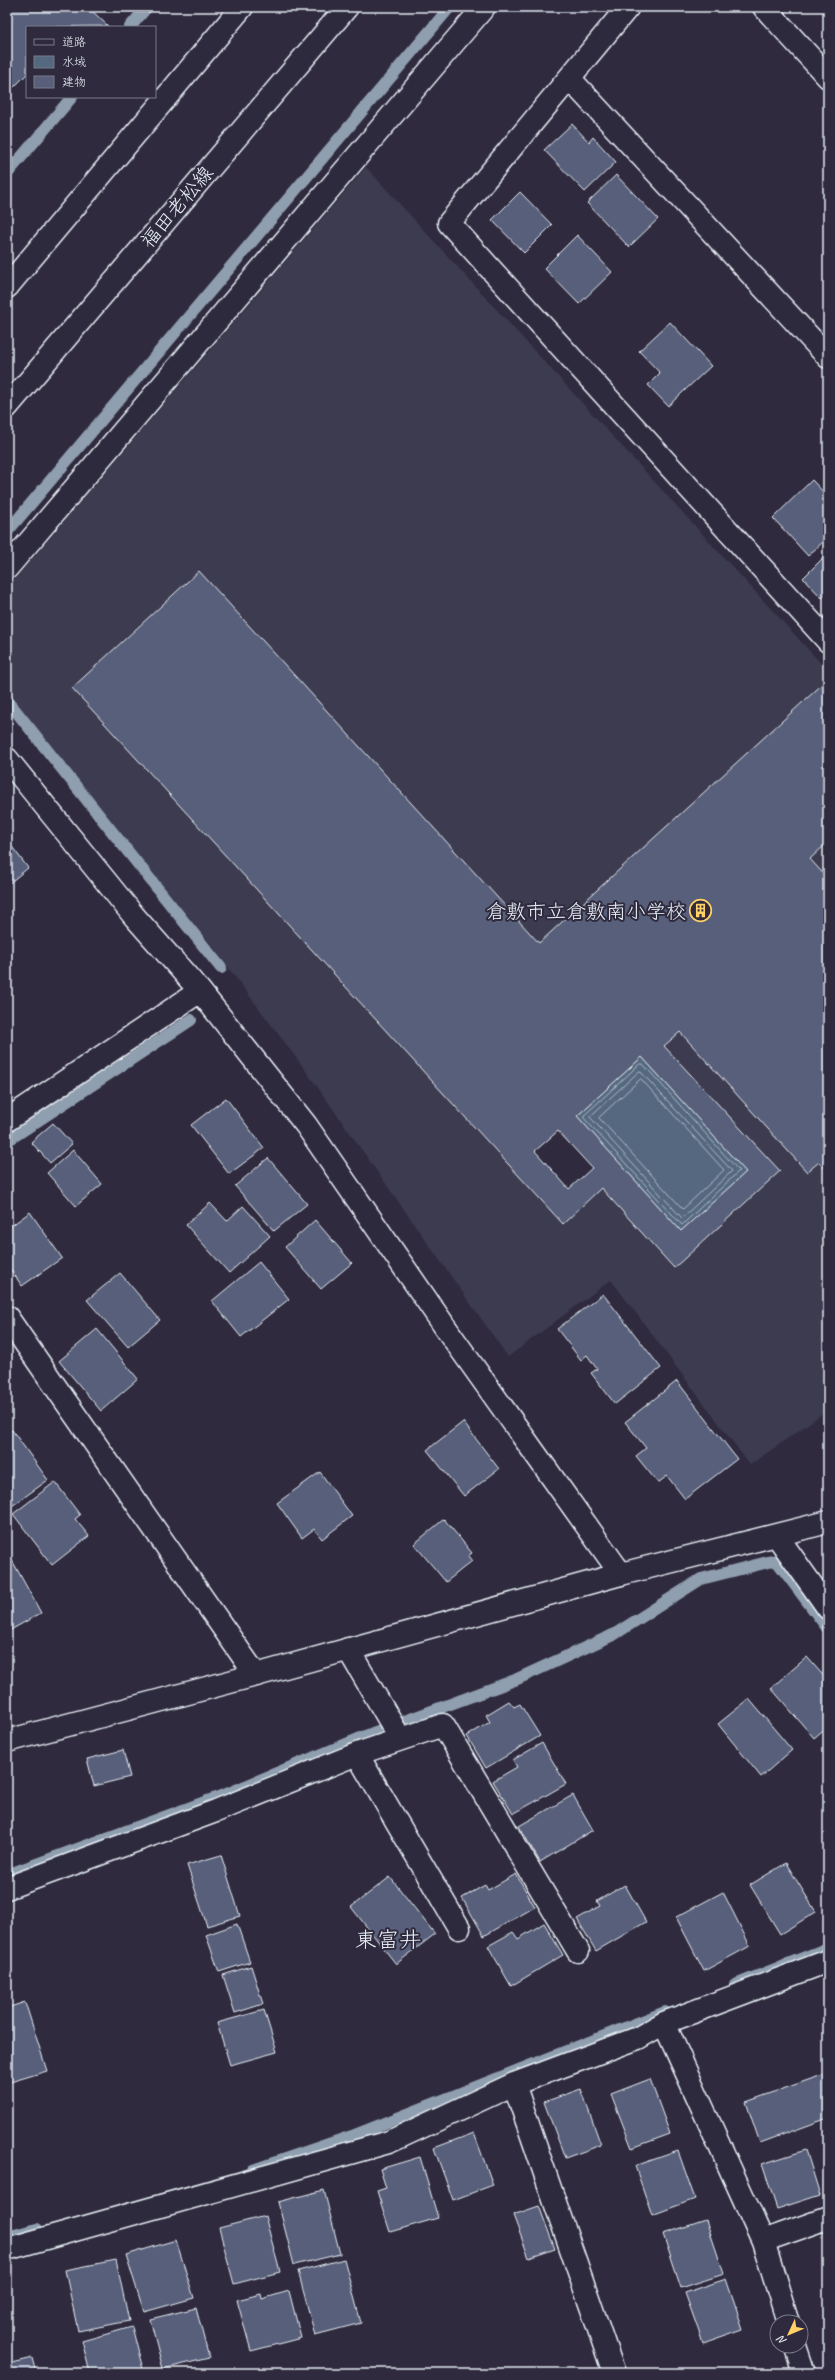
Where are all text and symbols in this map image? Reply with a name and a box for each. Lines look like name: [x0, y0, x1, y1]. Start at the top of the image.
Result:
legend: [26, 26, 156, 98]
text: 道路: [62, 34, 86, 50]
text: 水域: [62, 54, 86, 70]
text: 建物: [62, 74, 86, 90]
street label: 福田老松線: [135, 161, 219, 253]
building icon: 倉敷市立倉敷南小学校: [688, 898, 714, 924]
place label: 倉敷市立倉敷南小学校: [486, 899, 686, 924]
district label: 東富井: [355, 1926, 421, 1954]
north arrow: [769, 2314, 809, 2354]
text: N: [773, 2332, 789, 2348]

